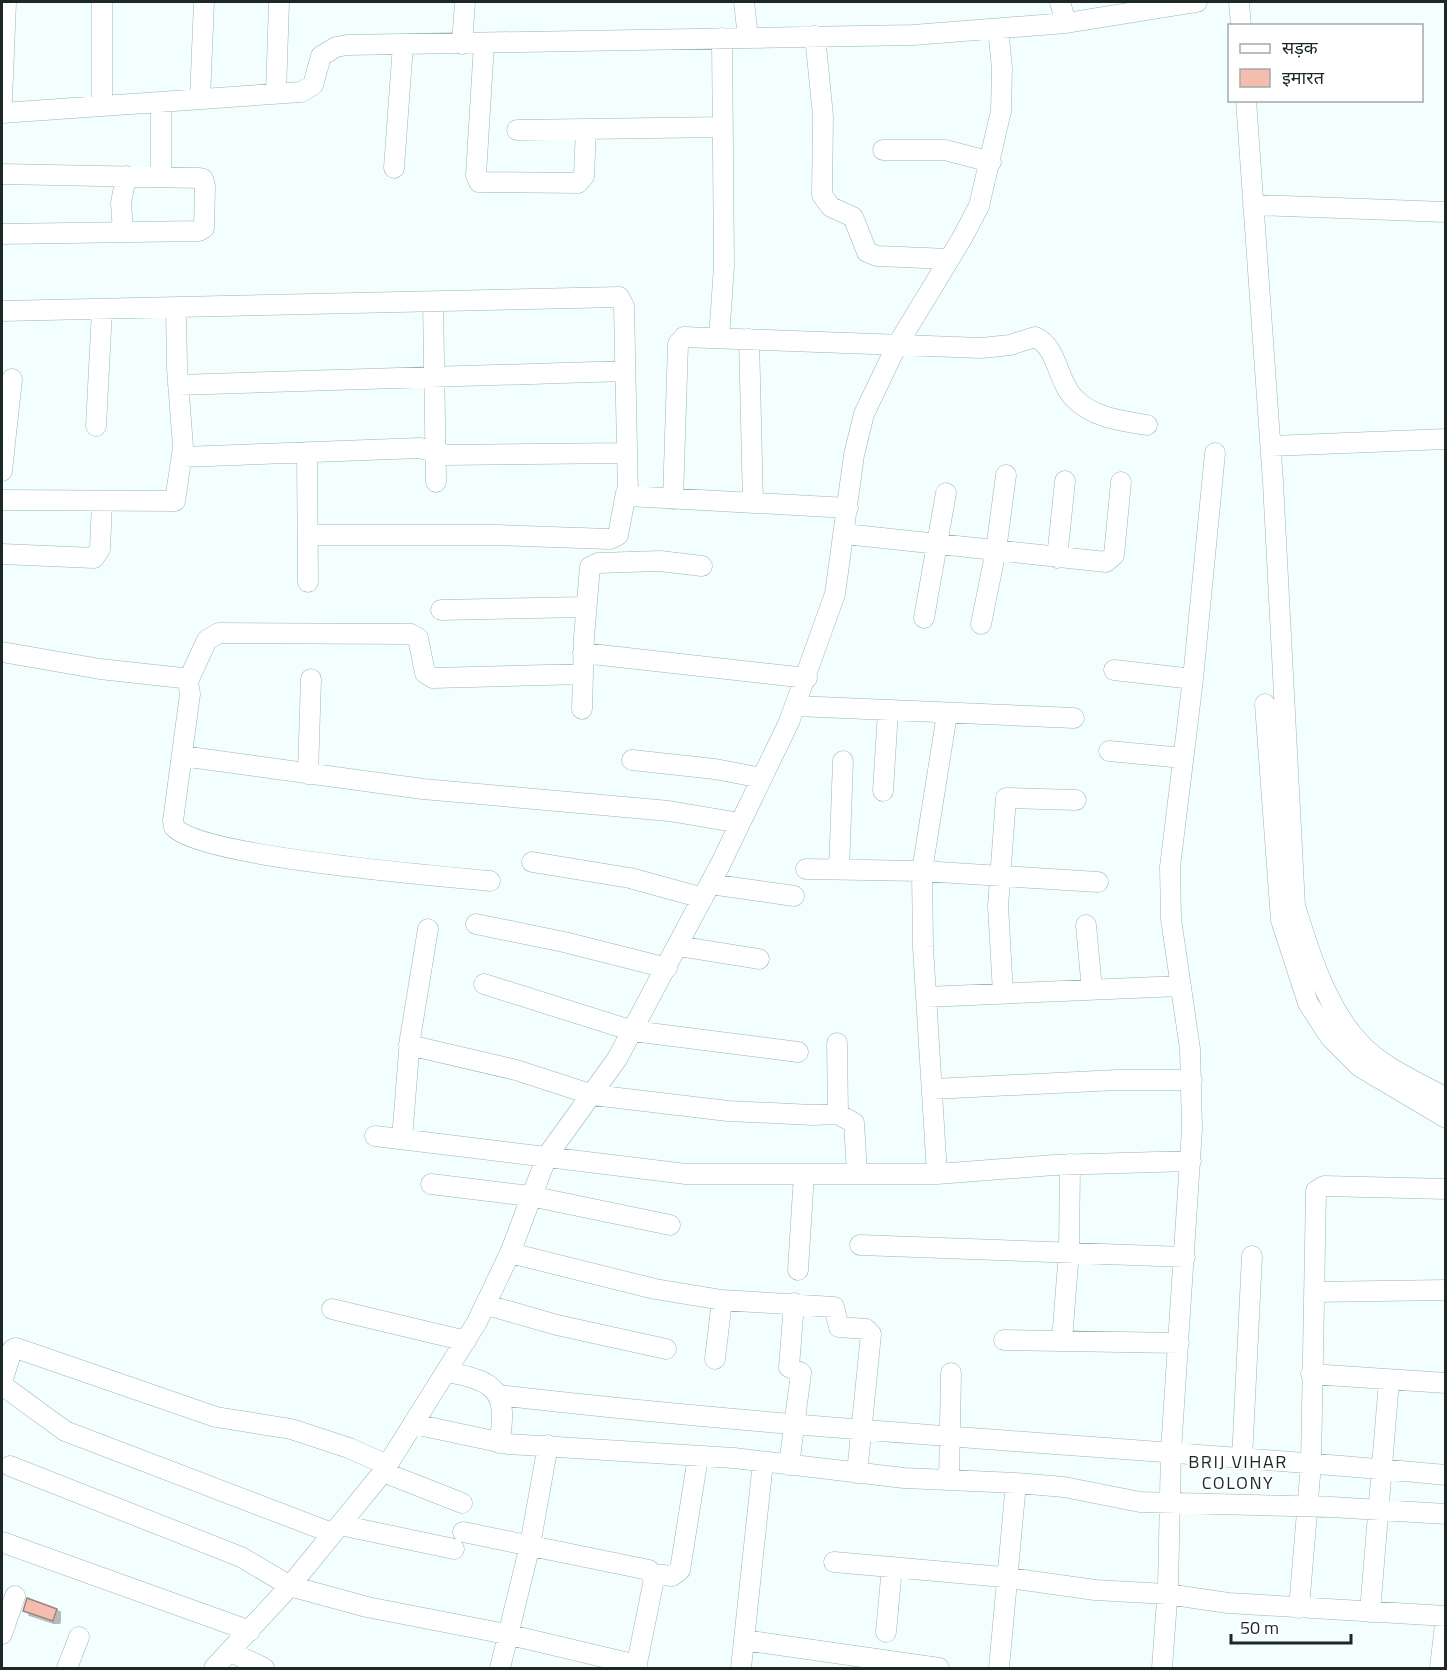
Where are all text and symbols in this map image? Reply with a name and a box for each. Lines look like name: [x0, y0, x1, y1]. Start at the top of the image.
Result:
legend: [1228, 24, 1423, 102]
text: सड़क: [1282, 34, 1319, 61]
text: इमारत: [1282, 64, 1325, 91]
district label: BRIJ VIHAR COLONY: [1188, 1448, 1288, 1496]
scale bar: [1231, 1607, 1351, 1645]
text: 50 m: [1240, 1614, 1279, 1641]

